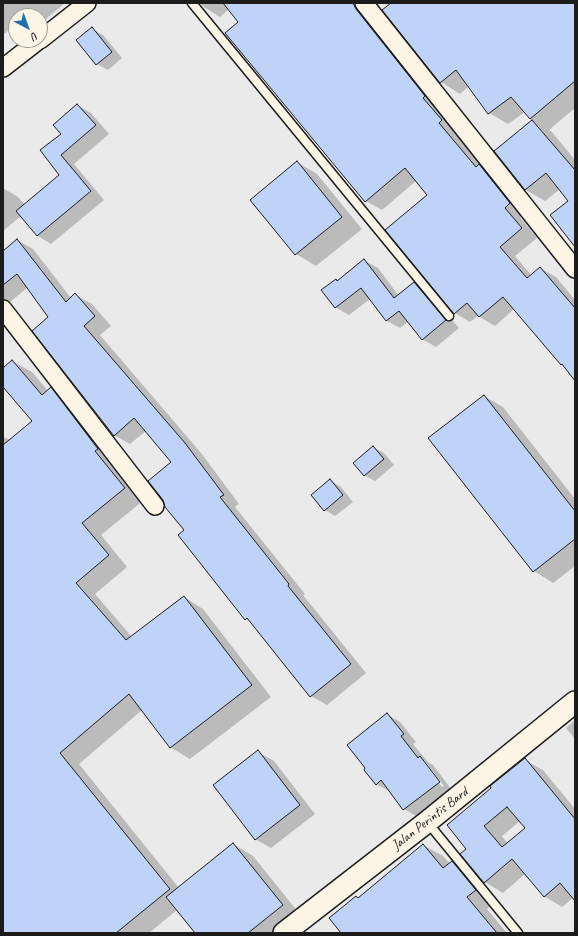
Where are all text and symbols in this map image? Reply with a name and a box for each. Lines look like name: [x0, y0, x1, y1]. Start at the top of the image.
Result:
north arrow: [8, 8, 48, 48]
text: U: [29, 29, 42, 43]
street label: Jalan Perintis Bard: [389, 784, 471, 854]

